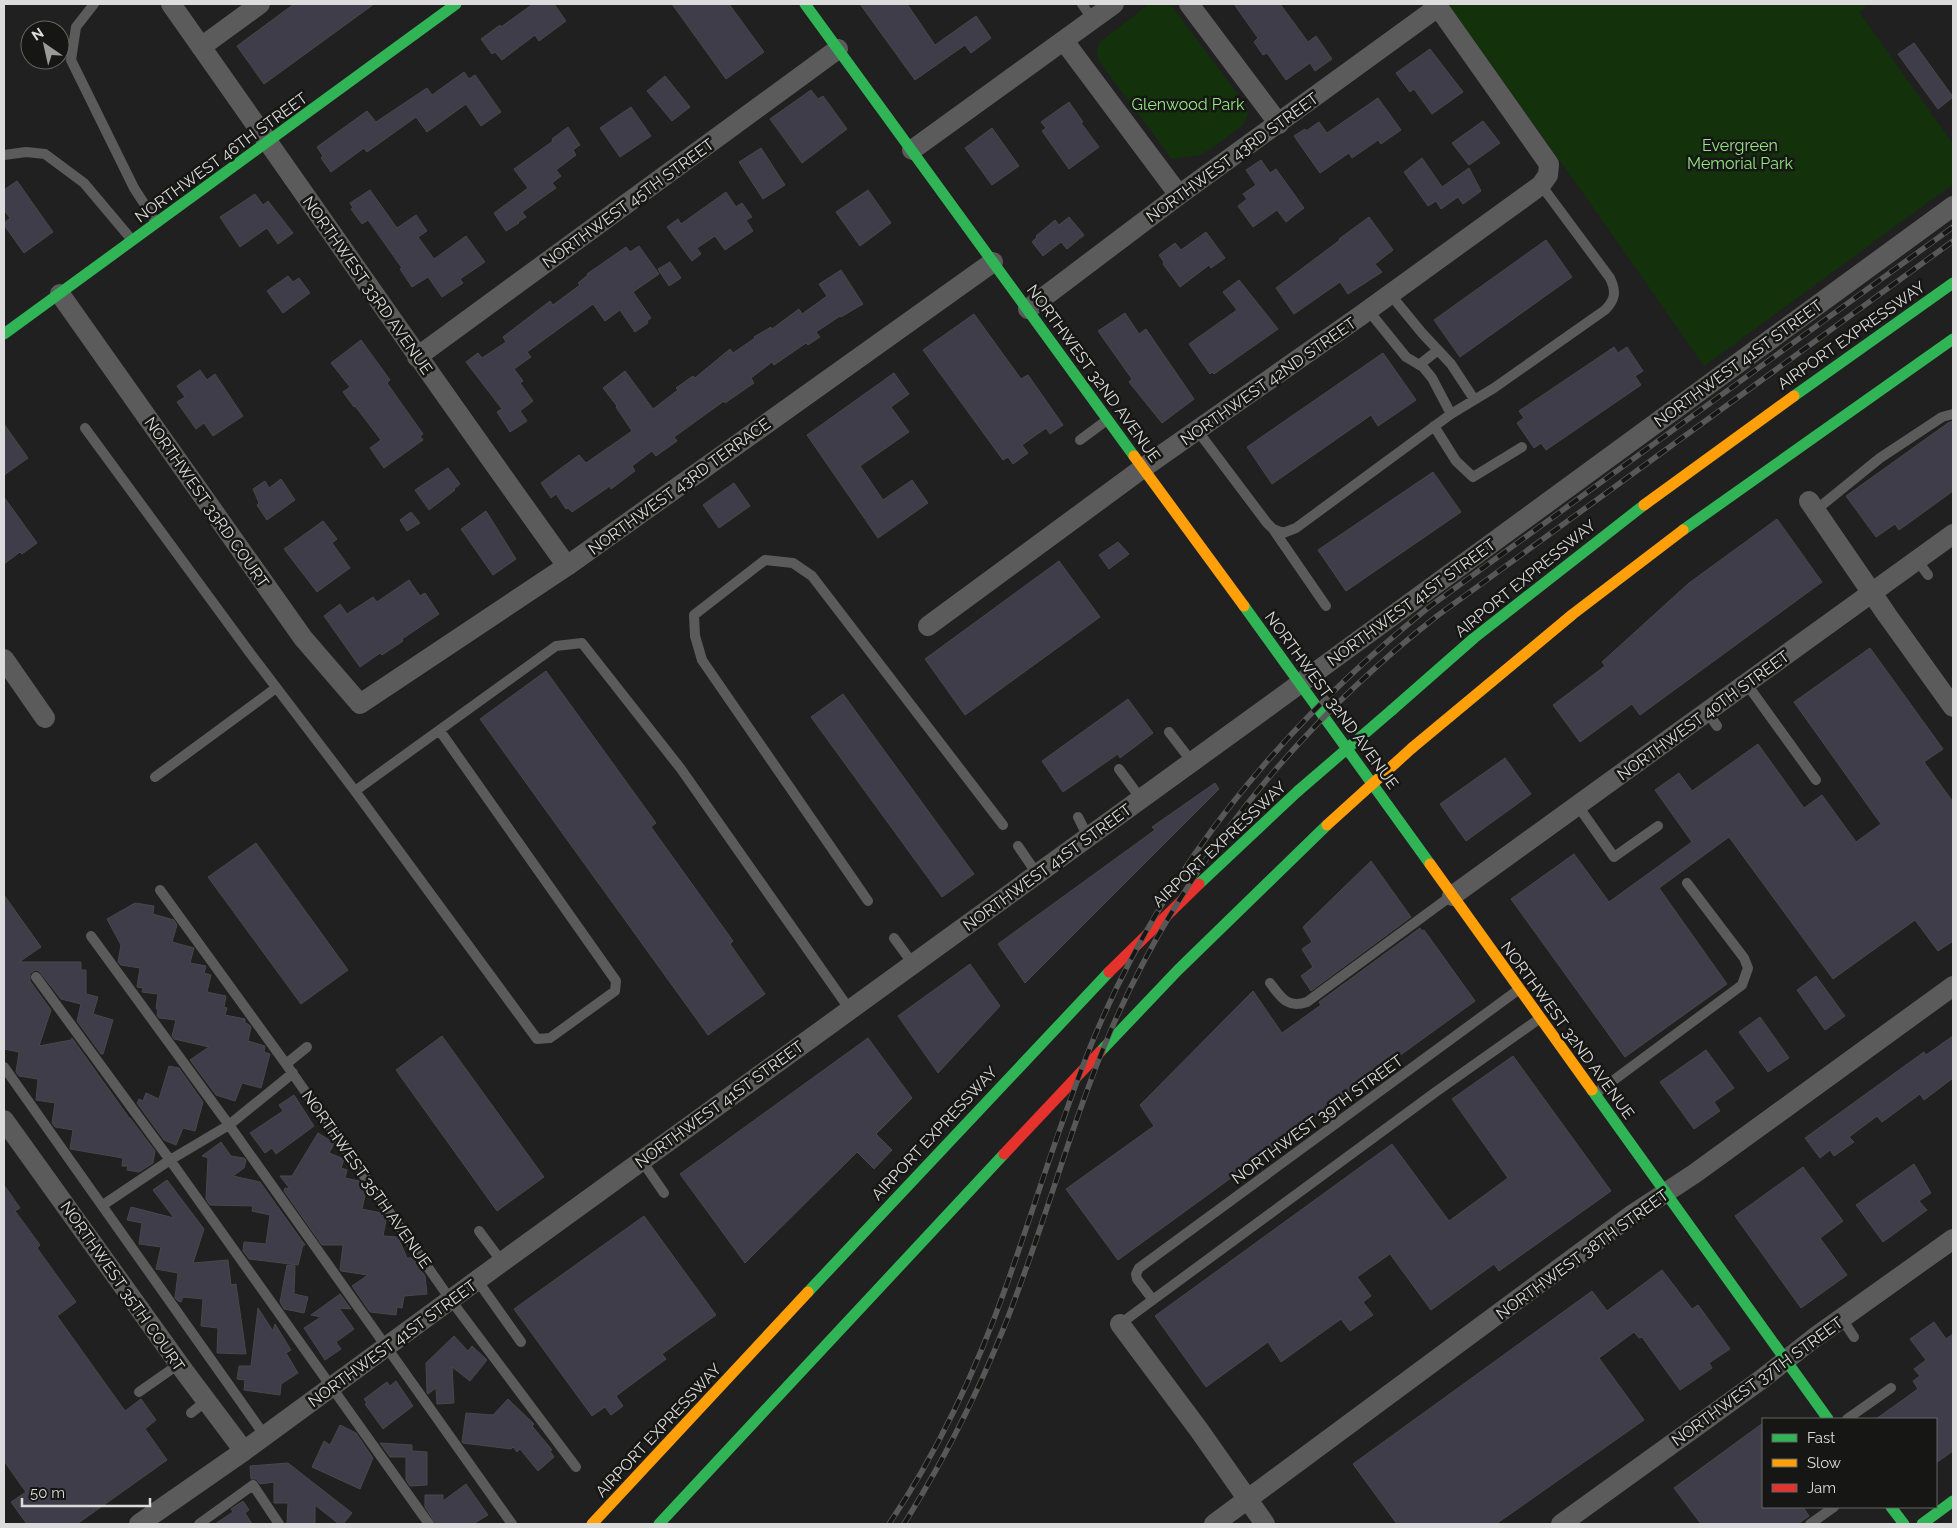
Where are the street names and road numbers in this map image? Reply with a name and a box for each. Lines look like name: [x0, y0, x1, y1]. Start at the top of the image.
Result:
street label: NORTHWEST 46TH STREET: [131, 88, 312, 226]
street label: NORTHWEST 43RD STREET: [1143, 88, 1322, 226]
street label: NORTHWEST 45TH STREET: [539, 135, 718, 272]
street label: NORTHWEST 33RD AVENUE: [299, 193, 437, 378]
street label: AIRPORT EXPRESSWAY: [1774, 277, 1929, 394]
street label: NORTHWEST 32ND AVENUE: [1023, 281, 1165, 466]
street label: NORTHWEST 41ST STREET: [1650, 296, 1826, 431]
street label: NORTHWEST 42ND STREET: [1177, 313, 1360, 449]
street label: NORTHWEST 33RD COURT: [140, 413, 273, 591]
street label: NORTHWEST 43RD TERRACE: [585, 414, 774, 559]
street label: AIRPORT EXPRESSWAY: [1451, 515, 1600, 641]
street label: NORTHWEST 41ST STREET: [1323, 535, 1499, 670]
street label: NORTHWEST 32ND AVENUE: [1261, 608, 1403, 793]
street label: NORTHWEST 40TH STREET: [1614, 646, 1793, 784]
street label: AIRPORT EXPRESSWAY: [1149, 777, 1291, 911]
street label: NORTHWEST 41ST STREET: [959, 800, 1135, 935]
street label: NORTHWEST 32ND AVENUE: [1497, 938, 1639, 1123]
street label: NORTHWEST 41ST STREET: [631, 1037, 807, 1172]
street label: NORTHWEST 39TH STREET: [1228, 1051, 1407, 1188]
street label: AIRPORT EXPRESSWAY: [867, 1062, 1002, 1204]
street label: NORTHWEST 35TH AVENUE: [298, 1087, 435, 1272]
street label: NORTHWEST 38TH STREET: [1492, 1185, 1672, 1323]
street label: NORTHWEST 35TH COURT: [57, 1198, 189, 1375]
street label: NORTHWEST 41ST STREET: [304, 1276, 480, 1411]
street label: NORTHWEST 37TH STREET: [1668, 1313, 1847, 1450]
street label: AIRPORT EXPRESSWAY: [591, 1359, 726, 1501]

